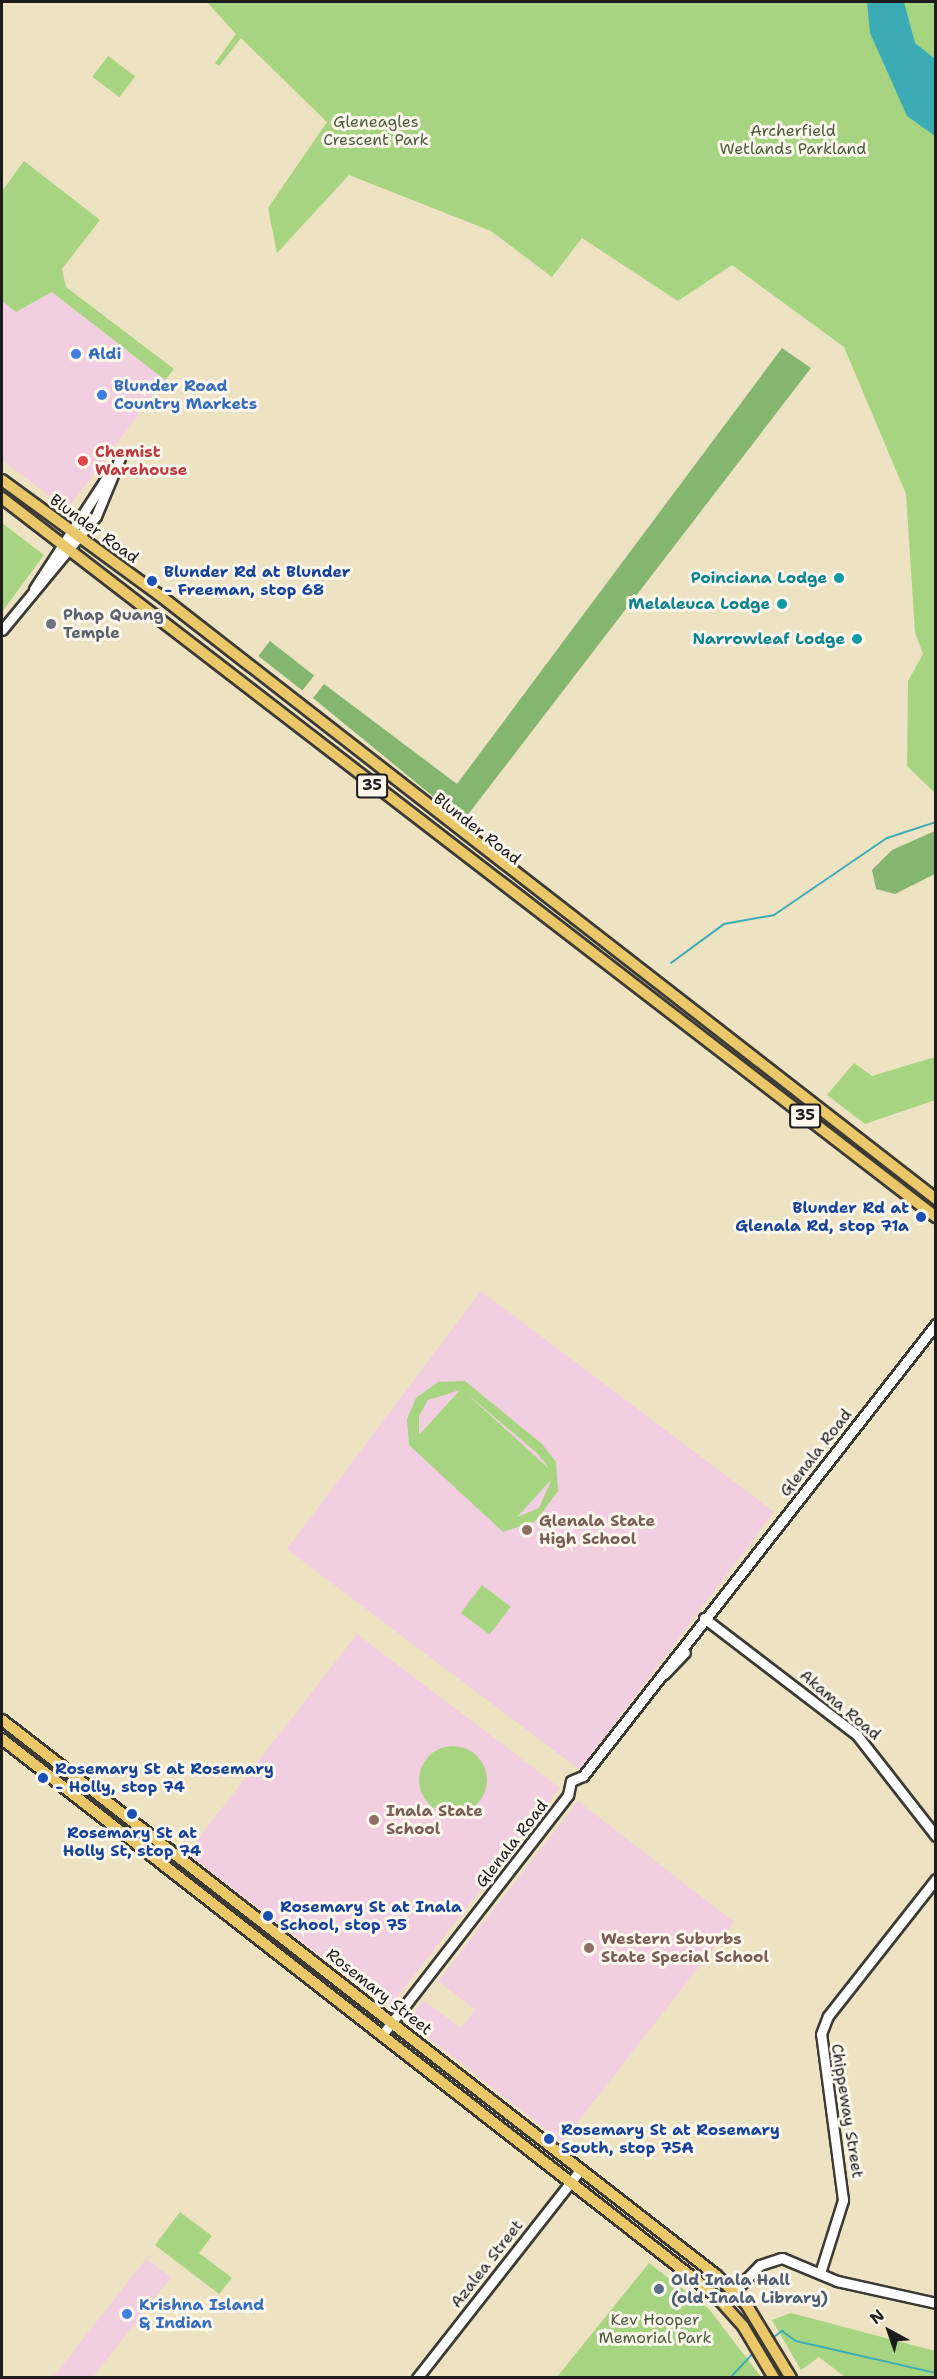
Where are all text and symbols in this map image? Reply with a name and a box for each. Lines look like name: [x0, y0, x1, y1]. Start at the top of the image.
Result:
park label: Gleneagles Crescent Park: [323, 112, 429, 150]
park label: Archerfield Wetlands Parkland: [719, 121, 867, 159]
place label: Aldi: [88, 344, 121, 364]
marker: Aldi: [69, 347, 83, 361]
place label: Blunder Road Country Markets: [114, 376, 257, 414]
marker: Blunder Road Country Markets: [95, 388, 109, 402]
place label: Chemist Warehouse: [95, 442, 187, 480]
marker: Chemist Warehouse: [76, 454, 90, 468]
street label: Blunder Road: [46, 490, 142, 568]
place label: Blunder Rd at Blunder - Freeman, stop 68: [164, 562, 350, 600]
place label: Poinciana Lodge: [691, 568, 827, 588]
marker: Poinciana Lodge: [832, 571, 846, 585]
marker: Blunder Rd at Blunder - Freeman, stop 68: [145, 574, 159, 588]
place label: Melaleuca Lodge: [628, 594, 770, 614]
marker: Melaleuca Lodge: [775, 597, 789, 611]
place label: Phap Quang Temple: [63, 605, 164, 643]
marker: Phap Quang Temple: [44, 617, 58, 631]
place label: Narrowleaf Lodge: [692, 629, 845, 649]
marker: Narrowleaf Lodge: [850, 632, 864, 646]
road number: 35: [356, 774, 388, 798]
street label: Blunder Road: [430, 789, 524, 869]
road number: 35: [788, 1104, 822, 1128]
place label: Blunder Rd at Glenala Rd, stop 71a: [735, 1198, 909, 1236]
marker: Blunder Rd at Glenala Rd, stop 71a: [914, 1210, 928, 1224]
street label: Glenala Road: [776, 1405, 856, 1501]
place label: Glenala State High School: [539, 1511, 655, 1549]
marker: Glenala State High School: [520, 1523, 534, 1537]
street label: Akama Road: [796, 1666, 884, 1744]
place label: Rosemary St at Rosemary - Holly, stop 74: [55, 1759, 274, 1797]
marker: Rosemary St at Rosemary - Holly, stop 74: [36, 1771, 50, 1785]
street label: Glenala Road: [472, 1796, 552, 1892]
place label: Inala State School: [386, 1801, 483, 1839]
marker: Rosemary St at Holly St, stop 74: [125, 1807, 139, 1821]
marker: Inala State School: [367, 1813, 381, 1827]
place label: Rosemary St at Holly St, stop 74: [63, 1823, 201, 1861]
place label: Rosemary St at Inala School, stop 75: [280, 1897, 462, 1935]
marker: Rosemary St at Inala School, stop 75: [261, 1909, 275, 1923]
place label: Western Suburbs State Special School: [601, 1929, 769, 1967]
marker: Western Suburbs State Special School: [582, 1941, 596, 1955]
street label: Rosemary Street: [322, 1945, 436, 2039]
street label: Chippeway Street: [827, 2042, 867, 2180]
place label: Rosemary St at Rosemary South, stop 75A: [561, 2120, 780, 2158]
marker: Rosemary St at Rosemary South, stop 75A: [542, 2132, 556, 2146]
street label: Azalea Street: [447, 2216, 527, 2312]
place label: Old Inala Hall (old Inala Library): [671, 2270, 828, 2308]
marker: Old Inala Hall (old Inala Library): [652, 2282, 666, 2296]
place label: Krishna Island & Indian: [139, 2295, 264, 2333]
north arrow: [859, 2301, 919, 2361]
text: N: [865, 2305, 889, 2329]
marker: Krishna Island & Indian: [120, 2307, 134, 2321]
park label: Kev Hooper Memorial Park: [598, 2310, 712, 2348]

